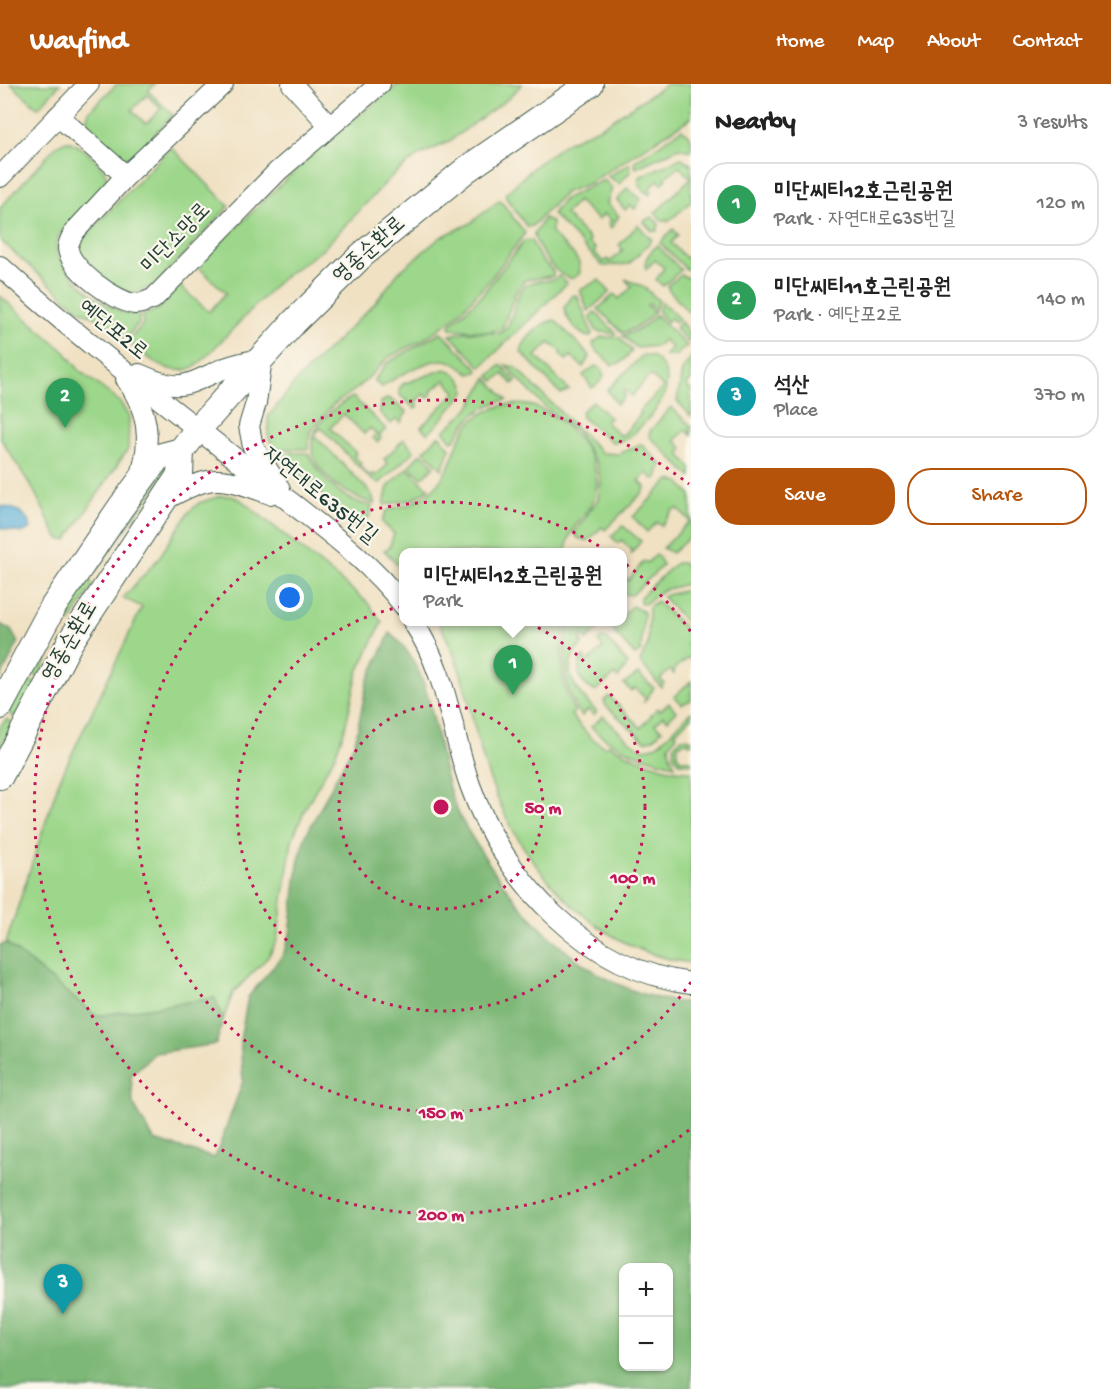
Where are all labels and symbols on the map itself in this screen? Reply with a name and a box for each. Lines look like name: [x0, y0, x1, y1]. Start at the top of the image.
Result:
street label: 미단소망로: [137, 198, 217, 280]
street label: 영종순환로: [328, 212, 412, 290]
street label: 예단포2로: [72, 295, 152, 367]
pin: 2: [46, 378, 84, 428]
street label: 자연대로635번길: [256, 442, 382, 550]
your location: [275, 583, 304, 612]
street label: 영종순환로: [38, 597, 104, 687]
pin: 1: [494, 646, 532, 695]
centre of rings: [431, 797, 451, 817]
text: 50 m: [525, 799, 562, 820]
text: 100 m: [610, 869, 656, 890]
text: 150 m: [418, 1104, 463, 1125]
text: 200 m: [418, 1206, 464, 1227]
pin: 3: [44, 1264, 82, 1314]

